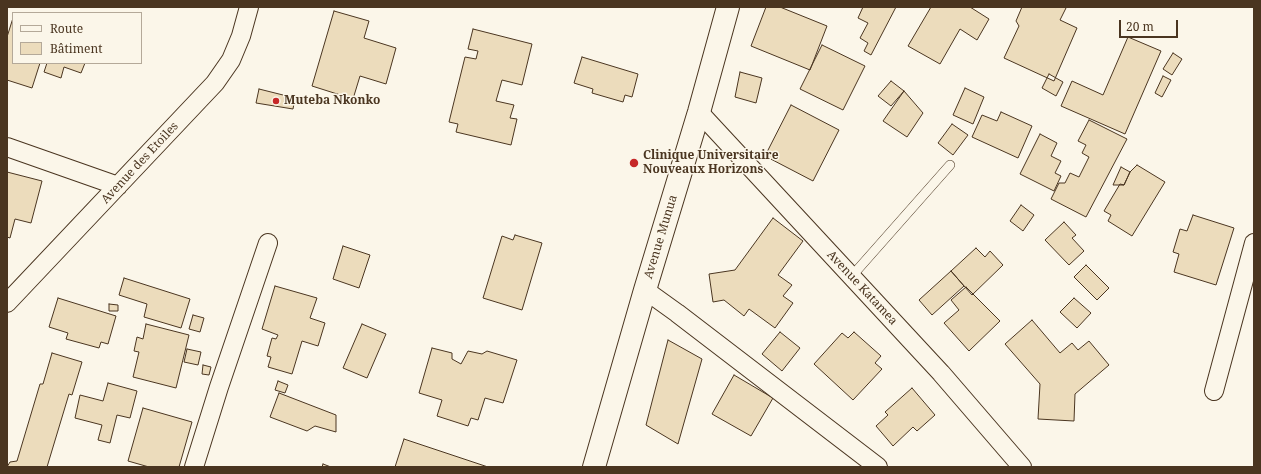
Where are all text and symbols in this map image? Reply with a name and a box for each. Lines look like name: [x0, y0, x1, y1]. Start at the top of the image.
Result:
legend: [12, 12, 142, 64]
scale bar: [1121, 12, 1180, 38]
text: 20 m: [1126, 18, 1154, 35]
text: Route: [50, 20, 83, 37]
text: Bâtiment: [50, 40, 102, 57]
place label: Muteba Nkonko: [284, 94, 380, 108]
marker: Muteba Nkonko: [271, 96, 281, 106]
street label: Avenue des Etoiles: [98, 119, 182, 207]
place label: Clinique Universitaire Nouveaux Horizons: [643, 149, 778, 177]
marker: Clinique Universitaire Nouveaux Horizons: [628, 157, 640, 169]
street label: Avenue Munua: [641, 193, 681, 281]
street label: Avenue Katamea: [824, 248, 900, 328]

